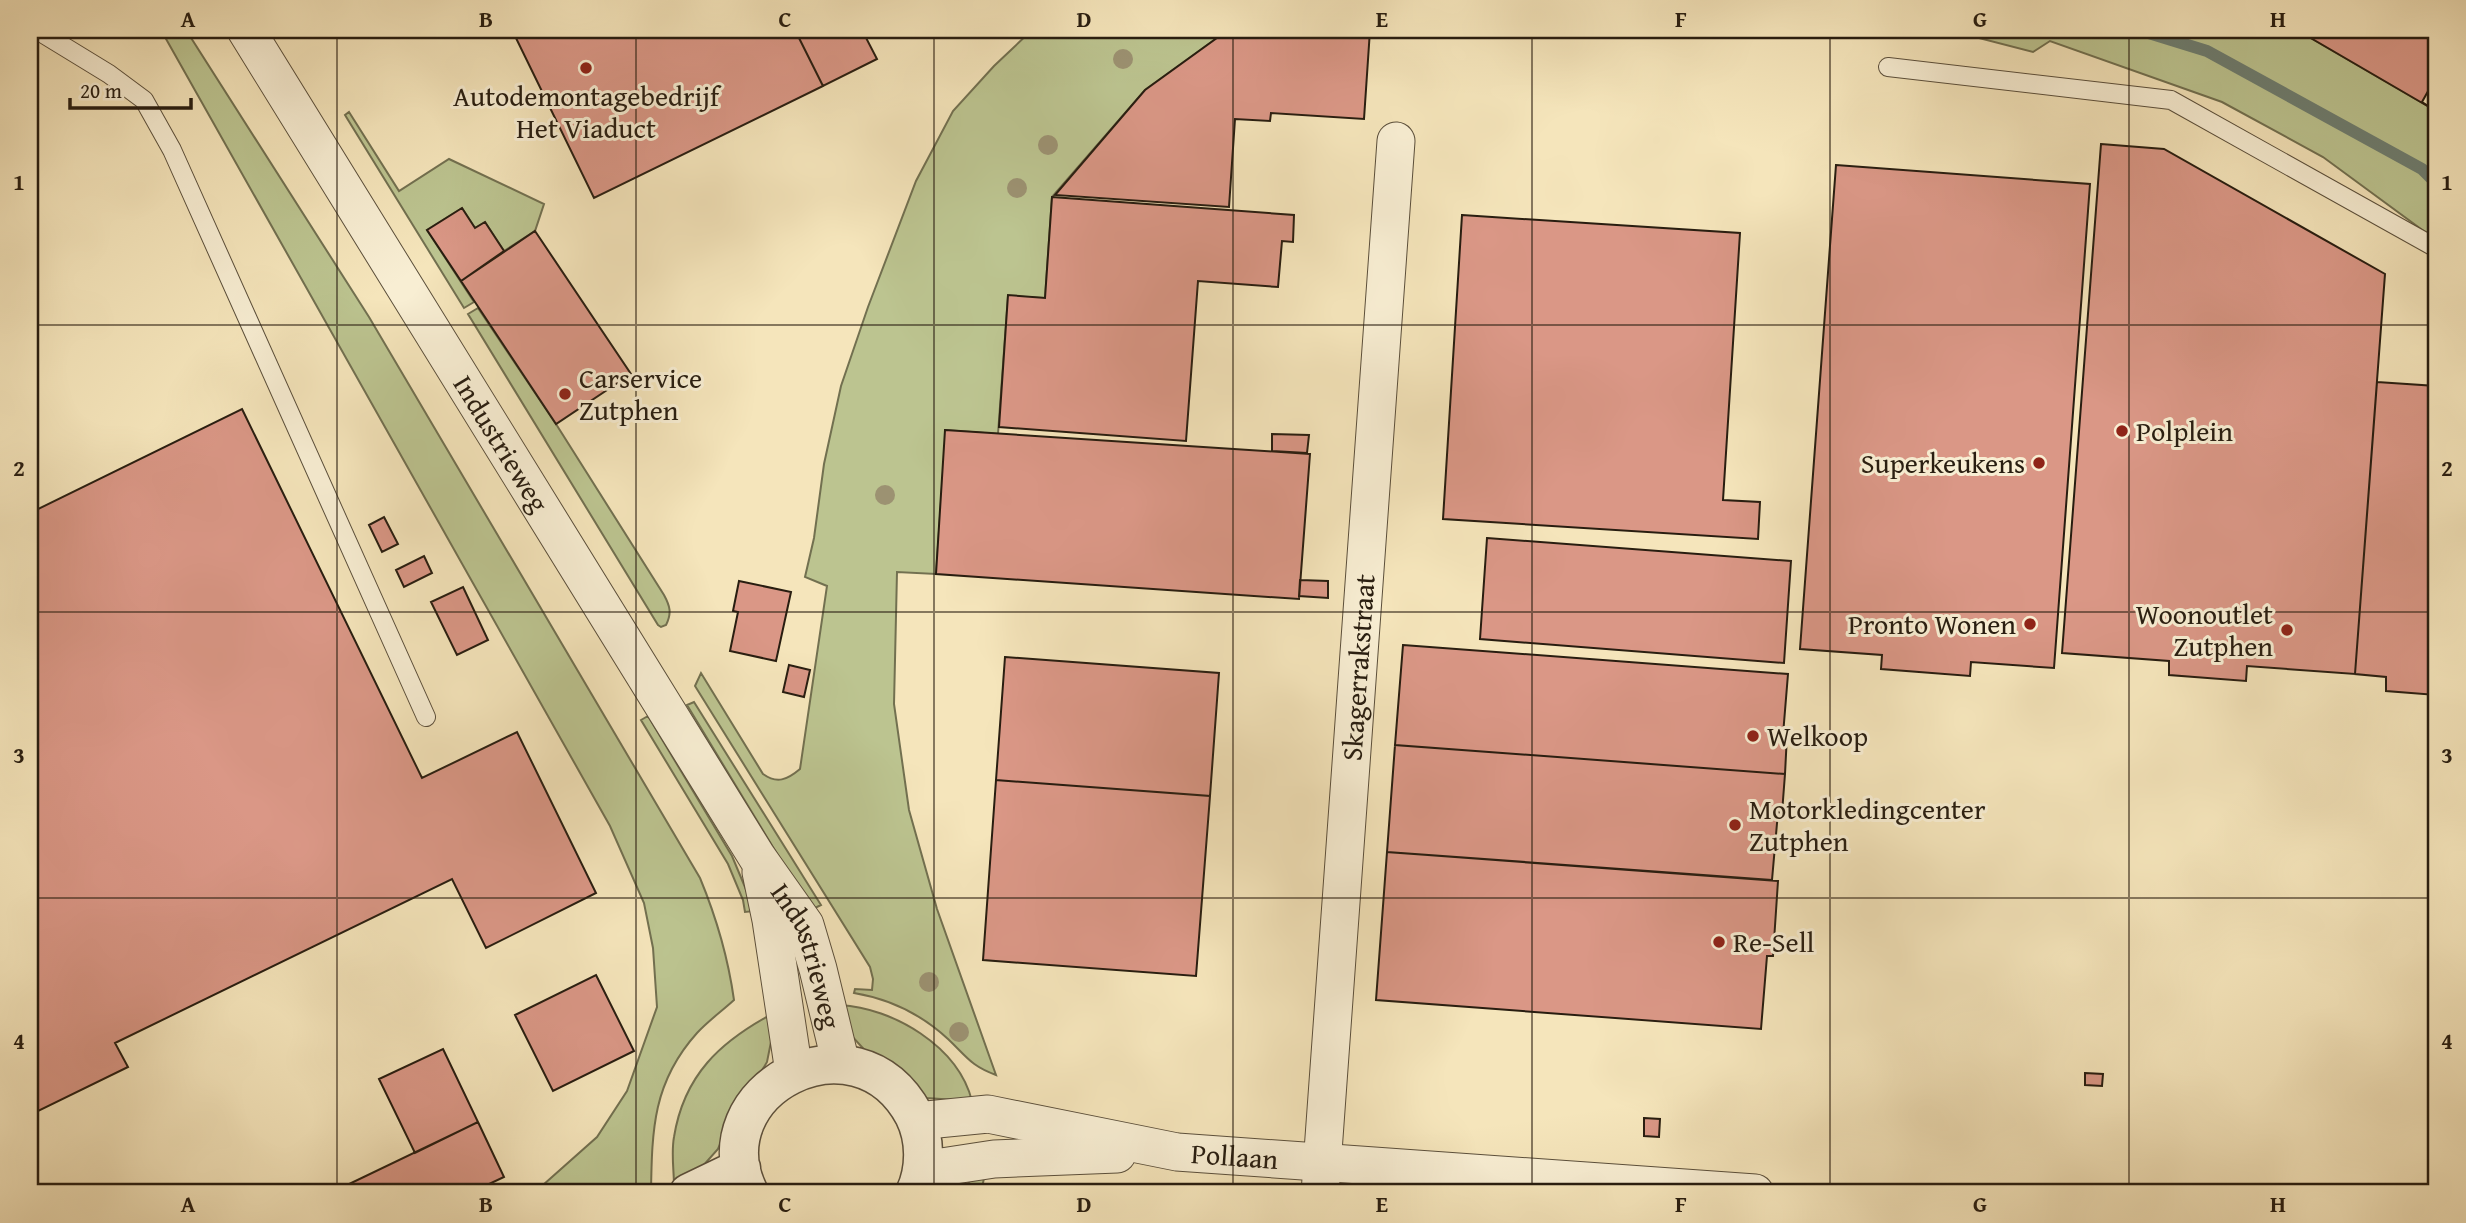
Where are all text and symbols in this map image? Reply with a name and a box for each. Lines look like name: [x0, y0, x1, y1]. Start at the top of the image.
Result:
text: A: [181, 2, 196, 35]
text: B: [479, 2, 493, 35]
text: C: [778, 2, 792, 35]
text: D: [1077, 2, 1092, 35]
text: E: [1376, 2, 1388, 35]
text: F: [1675, 2, 1687, 35]
text: G: [1973, 2, 1987, 35]
text: H: [2270, 2, 2286, 35]
marker: Autodemontagebedrijf Het Viaduct: [578, 60, 594, 76]
scale bar: [70, 66, 191, 110]
text: 20 m: [80, 75, 122, 106]
place label: Autodemontagebedrijf Het Viaduct: [453, 75, 722, 148]
text: 1: [13, 165, 25, 198]
text: 1: [2441, 165, 2453, 198]
place label: Carservice Zutphen: [579, 357, 702, 430]
street label: Industrieweg: [444, 367, 560, 520]
marker: Carservice Zutphen: [557, 386, 573, 402]
place label: Polplein: [2136, 410, 2233, 451]
marker: Polplein: [2114, 423, 2130, 439]
place label: Superkeukens: [1861, 442, 2025, 483]
text: 2: [13, 451, 25, 484]
text: 2: [2441, 451, 2453, 484]
marker: Superkeukens: [2031, 455, 2047, 471]
street label: Skagerrakstraat: [1330, 572, 1385, 762]
place label: Woonoutlet Zutphen: [2136, 593, 2273, 666]
place label: Pronto Wonen: [1848, 603, 2016, 644]
marker: Pronto Wonen: [2022, 616, 2038, 632]
marker: Woonoutlet Zutphen: [2279, 622, 2295, 638]
place label: Welkoop: [1767, 715, 1868, 756]
marker: Welkoop: [1745, 728, 1761, 744]
text: 3: [13, 738, 25, 771]
text: 3: [2441, 738, 2453, 771]
place label: Motorkledingcenter Zutphen: [1749, 788, 1986, 861]
marker: Motorkledingcenter Zutphen: [1727, 817, 1743, 833]
street label: Industrieweg: [761, 874, 853, 1033]
place label: Re-Sell: [1733, 921, 1815, 962]
marker: Re-Sell: [1711, 934, 1727, 950]
text: 4: [13, 1024, 25, 1057]
text: 4: [2441, 1024, 2453, 1057]
street label: Pollaan: [1190, 1132, 1280, 1179]
text: A: [181, 1187, 196, 1220]
text: B: [479, 1187, 493, 1220]
text: C: [778, 1187, 792, 1220]
text: D: [1077, 1187, 1092, 1220]
text: E: [1376, 1187, 1388, 1220]
text: F: [1675, 1187, 1687, 1220]
text: G: [1973, 1187, 1987, 1220]
text: H: [2270, 1187, 2286, 1220]

